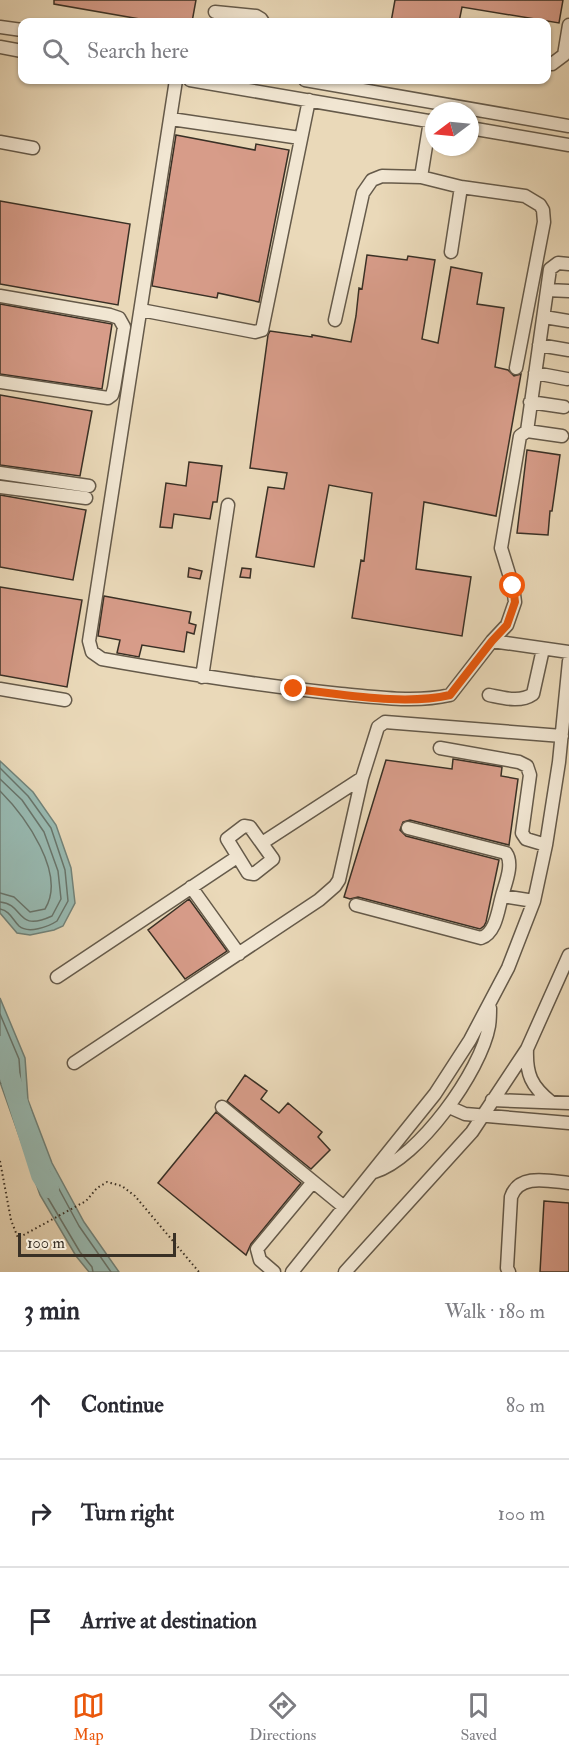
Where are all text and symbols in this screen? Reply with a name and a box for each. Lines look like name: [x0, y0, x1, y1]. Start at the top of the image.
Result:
search box: [18, 18, 551, 84]
icon: search: [39, 35, 72, 68]
text: Search here: [87, 37, 189, 65]
north arrow: [425, 102, 479, 156]
route start: [499, 572, 525, 598]
route end: [280, 675, 306, 701]
scale bar: [18, 1230, 176, 1258]
text: 100 m: [27, 1233, 65, 1253]
text: 3 min: [24, 1295, 80, 1327]
text: Walk · 180 m: [445, 1299, 545, 1324]
icon: ahead: [24, 1389, 57, 1422]
text: Continue: [81, 1391, 164, 1419]
text: 80 m: [506, 1393, 545, 1418]
icon: right: [24, 1497, 57, 1530]
text: Turn right: [81, 1499, 174, 1527]
text: 100 m: [498, 1501, 545, 1526]
icon: arrive: [24, 1605, 57, 1638]
text: Arrive at destination: [81, 1607, 257, 1635]
tab: Map: [72, 1689, 105, 1745]
tab: Directions: [249, 1689, 316, 1745]
tab: Saved: [460, 1689, 497, 1745]

